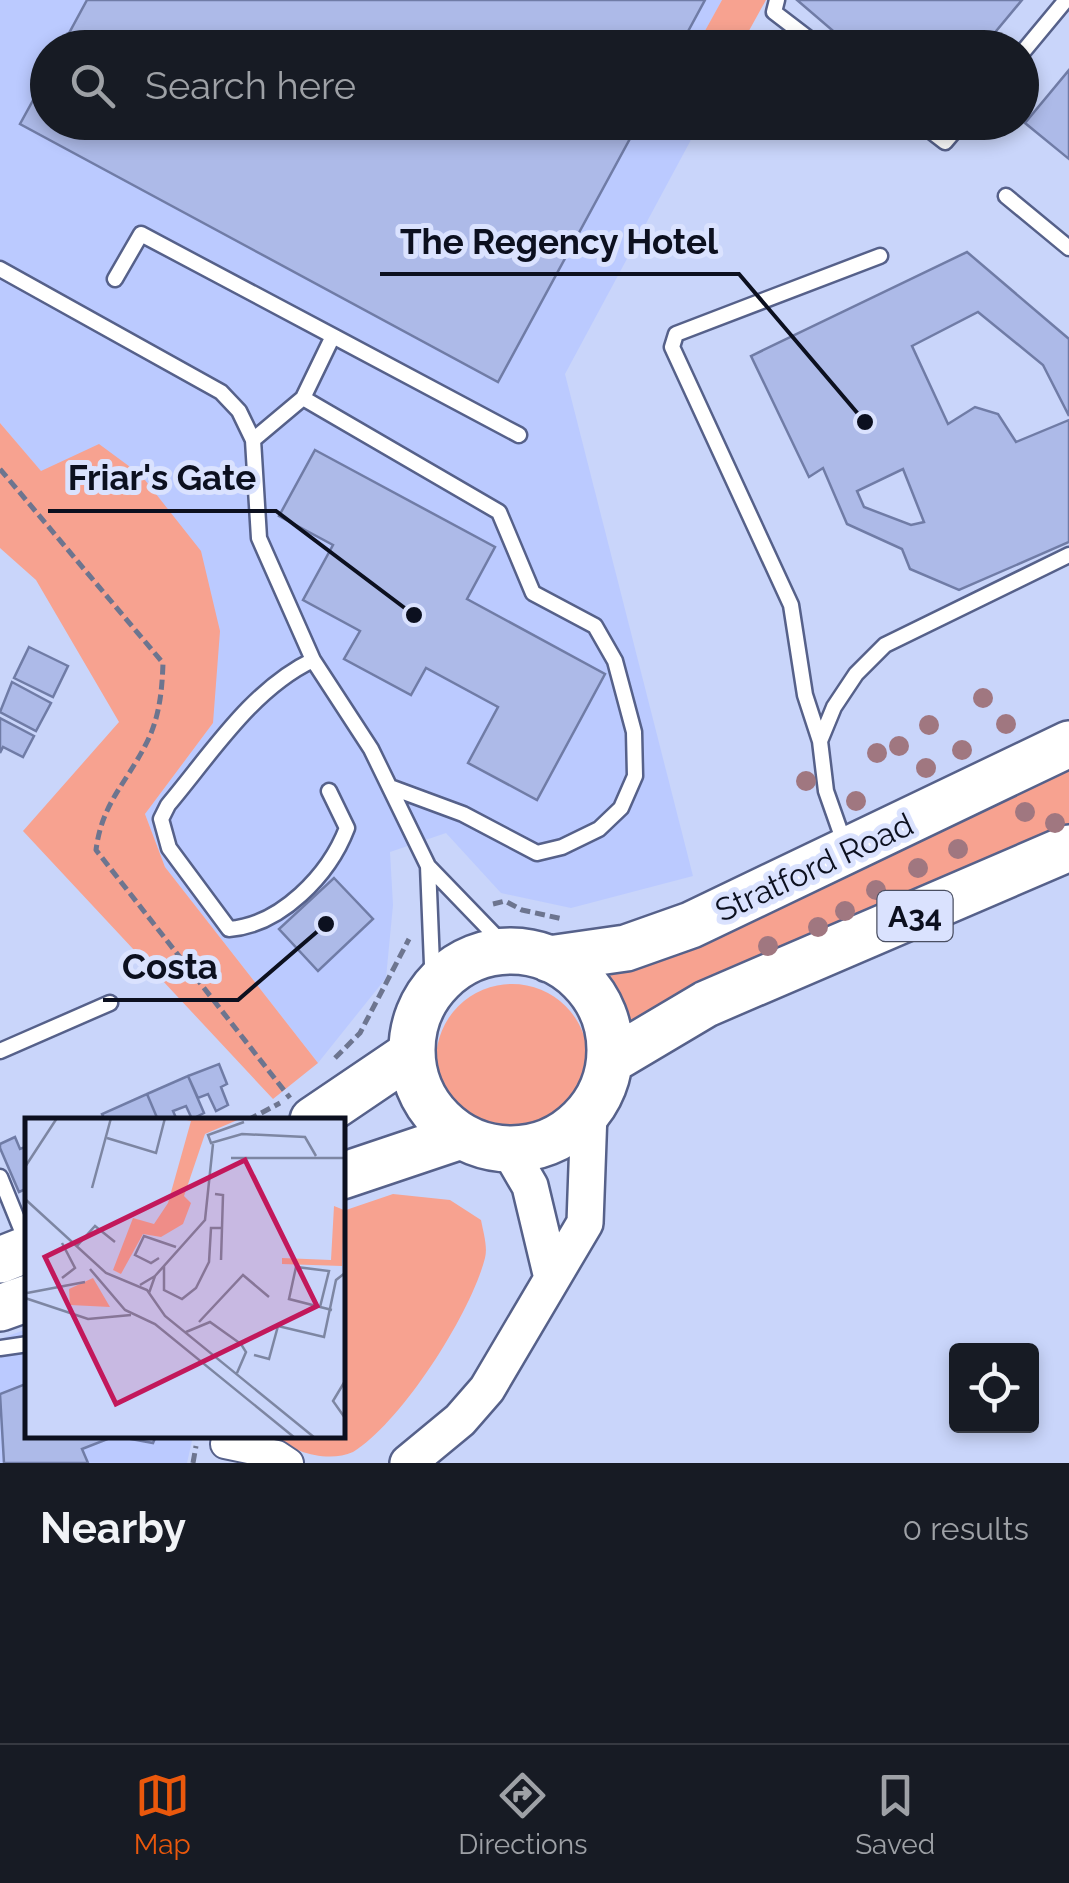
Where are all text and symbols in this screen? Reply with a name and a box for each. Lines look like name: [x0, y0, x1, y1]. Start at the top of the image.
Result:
search box: [30, 30, 1039, 140]
icon: search: [65, 58, 120, 113]
text: Search here: [145, 63, 356, 108]
callout: The Regency Hotel: [380, 209, 739, 274]
text: The Regency Hotel: [400, 221, 719, 262]
callout: Friar's Gate: [48, 446, 276, 511]
text: Friar's Gate: [68, 457, 256, 498]
street label: Stratford Road: [709, 805, 919, 929]
road number: A34: [878, 891, 952, 941]
callout: Costa: [103, 935, 238, 1000]
text: Costa: [122, 946, 218, 987]
inset map: [25, 1118, 345, 1438]
map controls: [949, 1343, 1039, 1433]
button: locate: [949, 1343, 1039, 1433]
text: Nearby: [40, 1504, 186, 1553]
text: 0 results: [902, 1510, 1029, 1547]
tab: Map: [134, 1768, 191, 1861]
tab: Directions: [458, 1768, 588, 1861]
tab: Saved: [855, 1768, 935, 1861]

